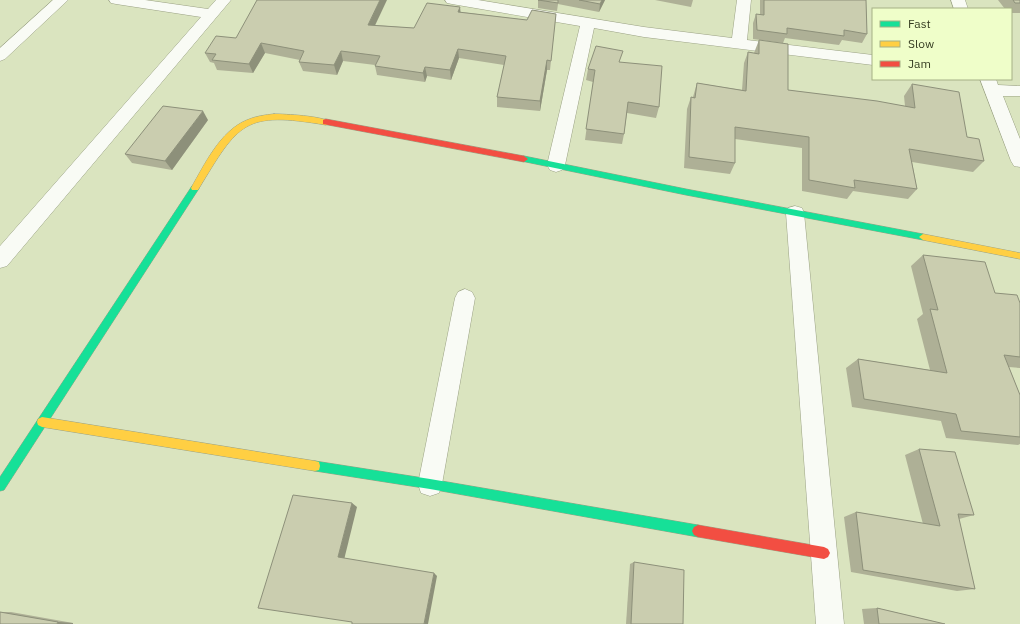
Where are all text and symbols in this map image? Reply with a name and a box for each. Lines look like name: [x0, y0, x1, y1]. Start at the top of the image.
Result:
legend: [872, 8, 1012, 80]
text: Fast: [908, 16, 931, 31]
text: Slow: [908, 36, 934, 51]
text: Jam: [908, 56, 931, 71]

